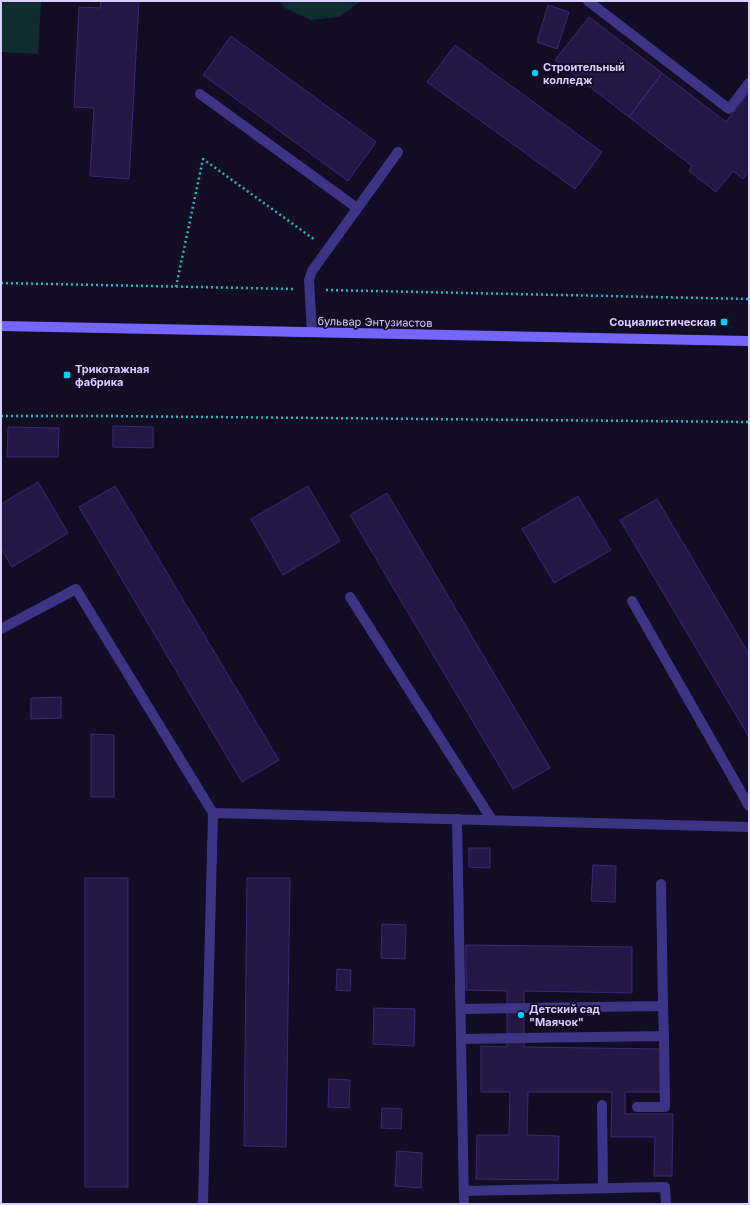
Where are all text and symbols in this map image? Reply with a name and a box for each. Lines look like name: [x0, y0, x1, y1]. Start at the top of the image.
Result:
place label: Строительный колледж: [543, 60, 625, 87]
marker: Строительный колледж: [530, 68, 540, 78]
street label: бульвар Энтузиастов: [317, 314, 433, 330]
place label: Социалистическая: [609, 315, 716, 329]
marker: Социалистическая: [719, 317, 729, 327]
place label: Трикотажная фабрика: [75, 362, 149, 389]
marker: Трикотажная фабрика: [62, 370, 72, 380]
place label: Детский сад "Маячок": [529, 1002, 601, 1029]
marker: Детский сад "Маячок": [516, 1010, 526, 1020]

